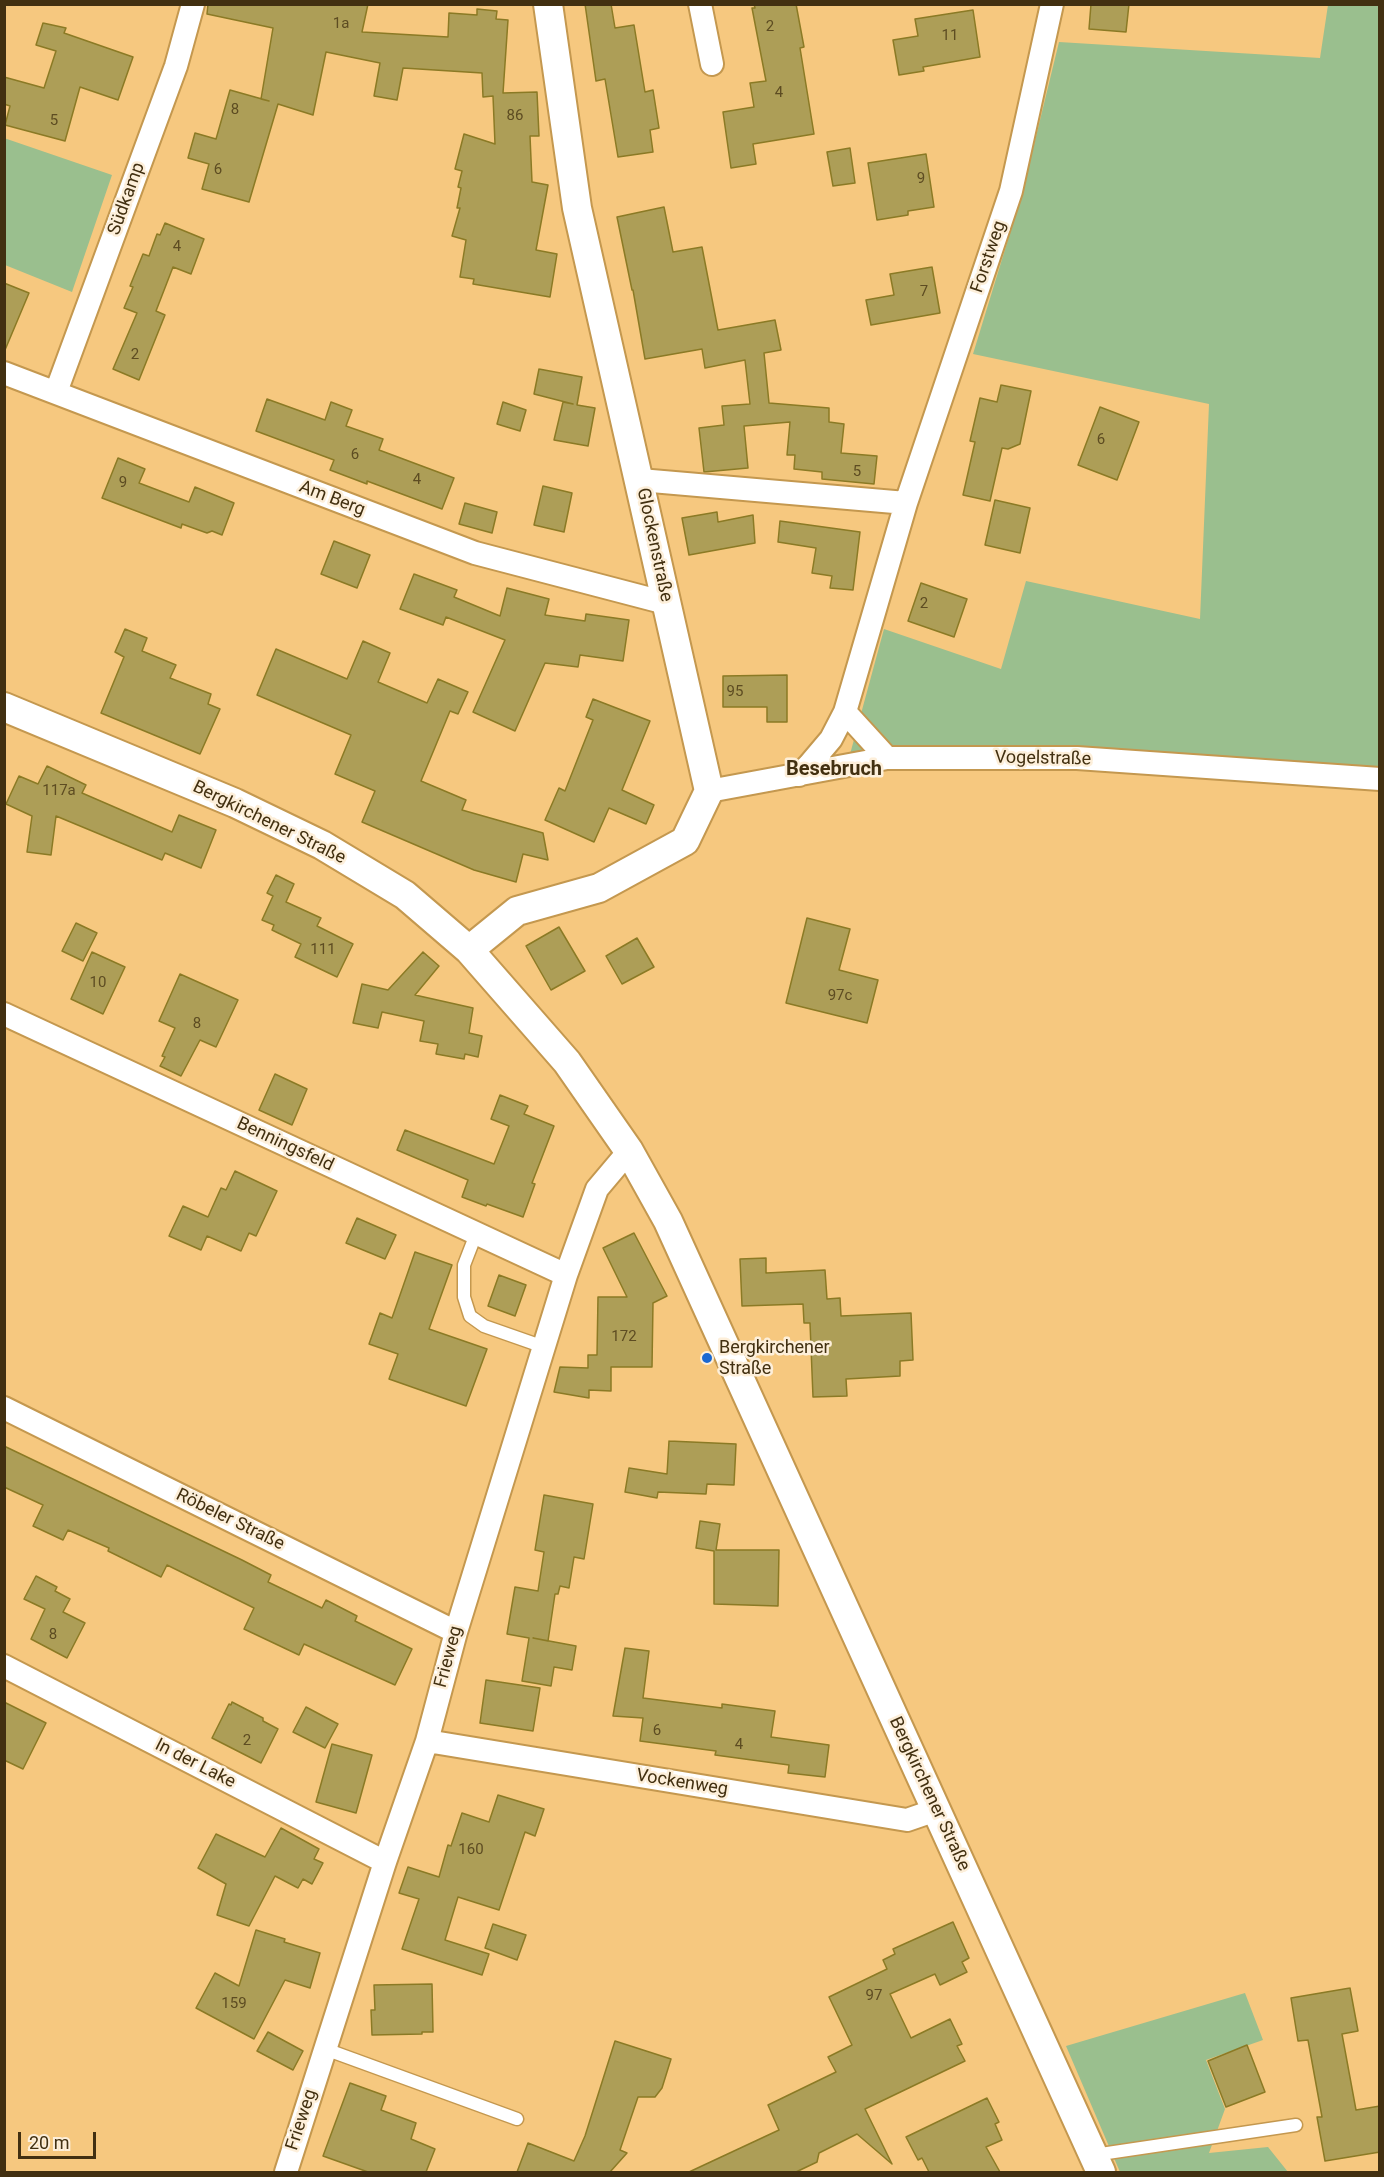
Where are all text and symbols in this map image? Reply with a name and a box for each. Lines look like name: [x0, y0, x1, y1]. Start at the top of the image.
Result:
house number: 1a: [333, 15, 349, 33]
house number: 2: [766, 18, 774, 36]
house number: 11: [942, 27, 958, 45]
house number: 4: [775, 84, 783, 102]
house number: 8: [231, 101, 239, 119]
house number: 86: [507, 107, 523, 125]
house number: 5: [50, 112, 58, 130]
street label: Südkamp: [104, 160, 150, 238]
house number: 6: [214, 161, 222, 179]
house number: 9: [917, 170, 925, 188]
street label: Forstweg: [967, 218, 1011, 296]
house number: 4: [173, 238, 181, 256]
house number: 7: [920, 283, 928, 301]
house number: 2: [131, 346, 139, 364]
house number: 6: [1097, 431, 1105, 449]
house number: 6: [351, 446, 359, 464]
house number: 5: [853, 463, 861, 481]
house number: 4: [413, 471, 421, 489]
house number: 9: [119, 474, 127, 492]
street label: Am Berg: [296, 477, 368, 521]
street label: Glockenstraße: [631, 486, 677, 604]
house number: 2: [920, 595, 928, 613]
house number: 95: [727, 683, 743, 701]
street label: Vogelstraße: [995, 747, 1091, 771]
district label: Besebruch: [786, 758, 882, 782]
street label: Bergkirchener Straße: [189, 777, 349, 869]
house number: 117a: [42, 782, 76, 800]
house number: 111: [310, 941, 336, 959]
house number: 10: [90, 974, 106, 992]
house number: 97c: [828, 987, 852, 1005]
house number: 8: [193, 1015, 201, 1033]
street label: Benningsfeld: [233, 1113, 337, 1177]
house number: 172: [611, 1328, 637, 1346]
place label: Bergkirchener Straße: [719, 1337, 830, 1380]
marker: Bergkirchener Straße: [700, 1351, 714, 1365]
street label: Röbeler Straße: [172, 1484, 288, 1556]
street label: Frieweg: [430, 1624, 468, 1690]
house number: 8: [49, 1626, 57, 1644]
street label: Bergkirchener Straße: [884, 1714, 974, 1874]
house number: 6: [653, 1722, 661, 1740]
house number: 2: [243, 1732, 251, 1750]
street label: In der Lake: [151, 1735, 239, 1793]
house number: 4: [735, 1736, 743, 1754]
street label: Vockenweg: [635, 1765, 729, 1801]
house number: 160: [458, 1841, 484, 1859]
house number: 97: [866, 1987, 882, 2005]
house number: 159: [221, 1995, 247, 2013]
street label: Frieweg: [282, 2087, 322, 2153]
scale bar: [21, 2120, 99, 2158]
text: 20 m: [29, 2132, 69, 2153]

